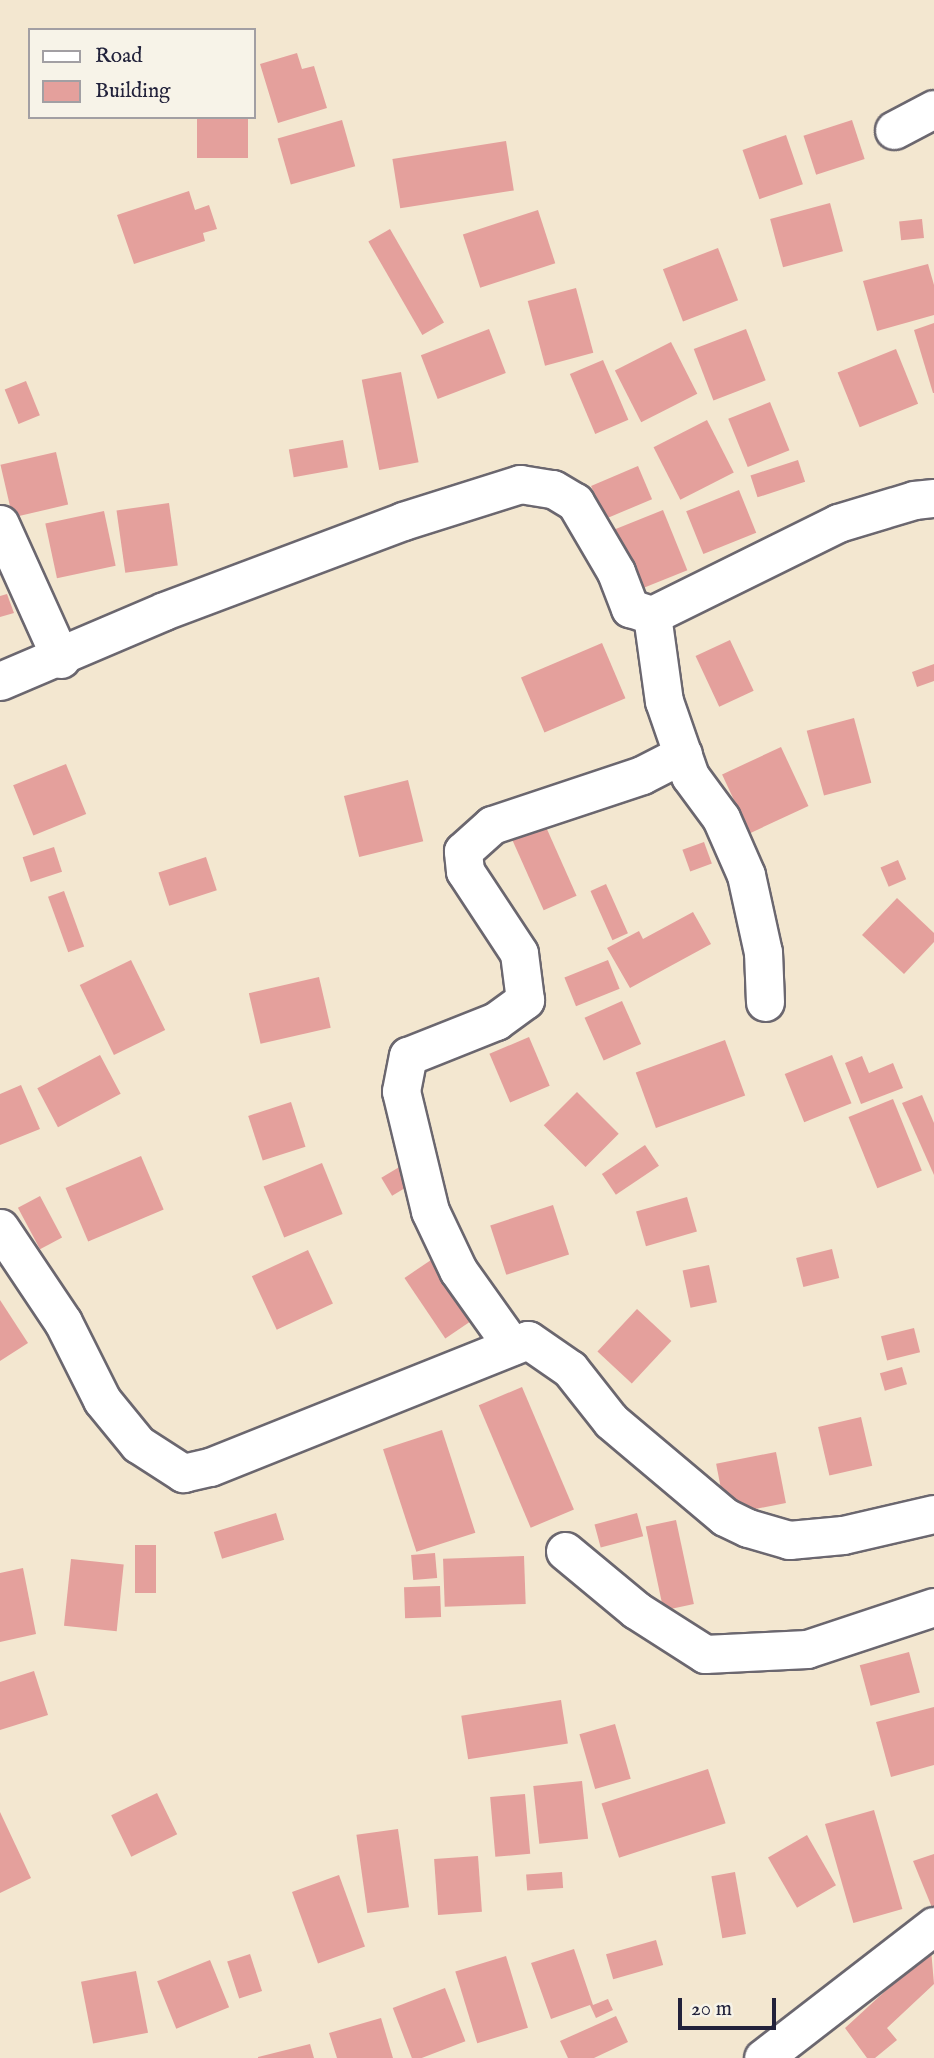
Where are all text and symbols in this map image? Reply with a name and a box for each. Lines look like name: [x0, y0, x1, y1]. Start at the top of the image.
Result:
legend: [28, 28, 256, 119]
text: Road: [95, 43, 142, 70]
text: Building: [95, 78, 170, 105]
scale bar: [682, 1984, 780, 2028]
text: 20 m: [691, 1996, 732, 2023]

